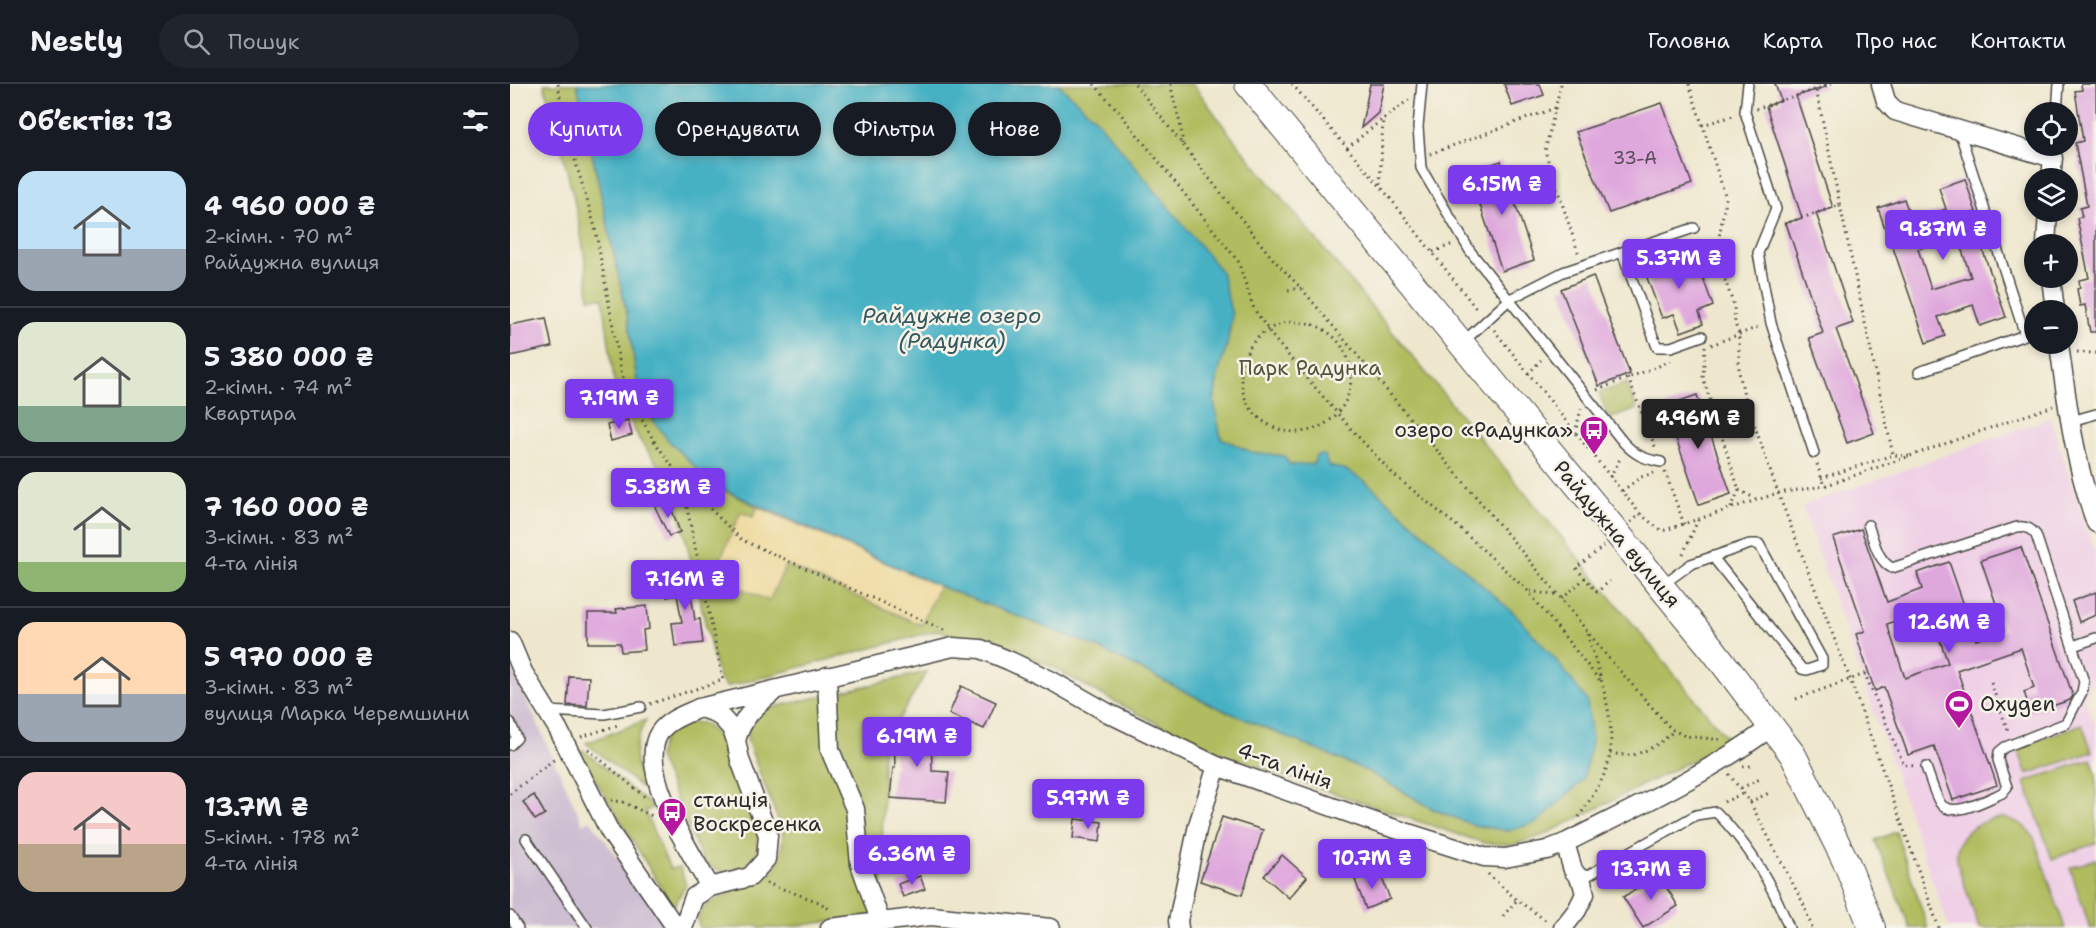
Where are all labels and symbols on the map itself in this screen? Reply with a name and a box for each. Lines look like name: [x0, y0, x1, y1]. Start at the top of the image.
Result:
house number: 33-А: [1613, 146, 1657, 170]
pin: 6.15M ₴: [1447, 165, 1557, 216]
pin: 9.87M ₴: [1888, 210, 1998, 261]
pin: 5.37M ₴: [1624, 239, 1734, 290]
water label: Райдужне озеро (Радунка): [863, 301, 1041, 355]
park label: Парк Радунка: [1239, 354, 1381, 382]
pin: 7.19M ₴: [564, 379, 674, 430]
pin: 4.96M ₴: [1643, 399, 1753, 450]
bus stop icon: озеро «Радунка»: [1578, 414, 1610, 456]
place label: озеро «Радунка»: [1394, 416, 1573, 444]
street label: Райдужна вулиця: [1547, 454, 1687, 614]
pin: 5.38M ₴: [613, 468, 723, 519]
pin: 7.16M ₴: [630, 560, 740, 611]
pin: 12.6M ₴: [1894, 603, 2004, 654]
sports icon: Oxygen: [1943, 688, 1975, 730]
place label: Oxygen: [1980, 690, 2056, 718]
pin: 6.19M ₴: [862, 717, 972, 768]
street label: 4-та лінія: [1234, 736, 1336, 796]
pin: 5.97M ₴: [1033, 779, 1143, 830]
place label: станція Воскресенка: [693, 786, 821, 838]
bus stop icon: станція Воскресенка: [656, 796, 688, 838]
pin: 6.36M ₴: [857, 835, 967, 886]
pin: 10.7M ₴: [1317, 839, 1427, 890]
pin: 13.7M ₴: [1596, 850, 1706, 901]

